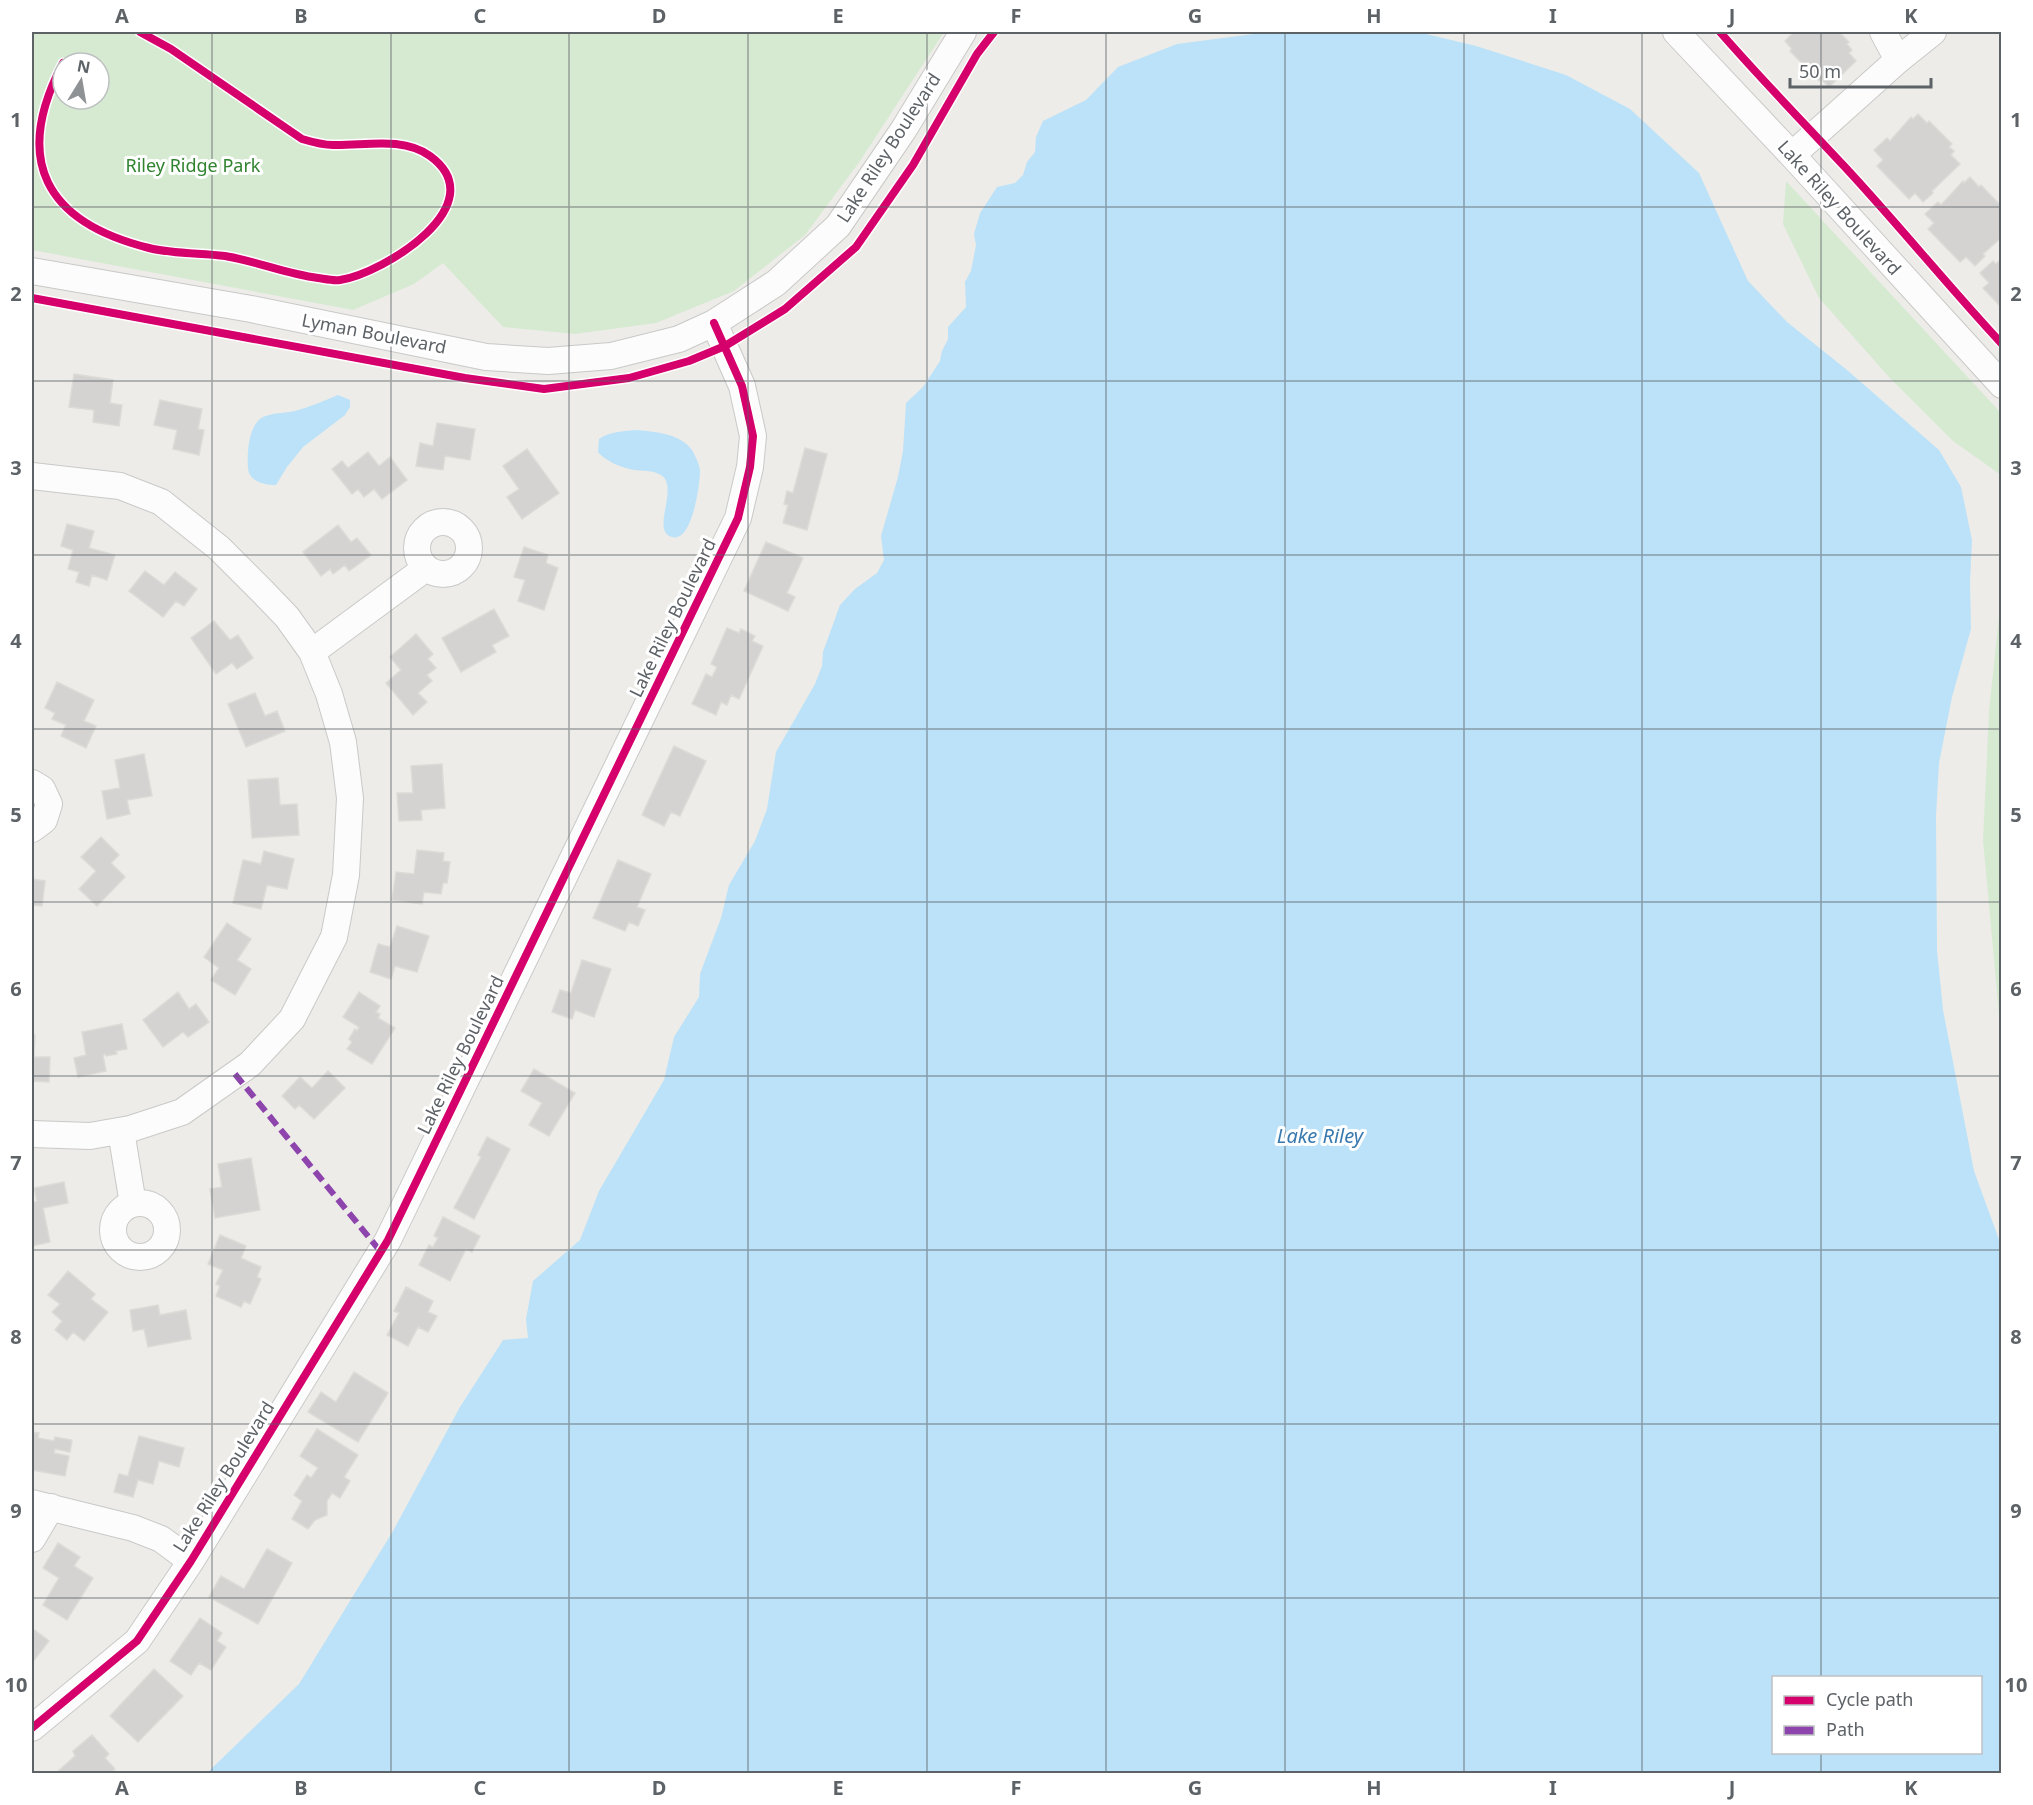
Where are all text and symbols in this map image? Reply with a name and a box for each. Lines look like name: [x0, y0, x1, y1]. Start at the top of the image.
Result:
text: A: [115, 2, 129, 29]
text: B: [294, 2, 308, 29]
text: C: [474, 2, 487, 29]
text: D: [652, 2, 666, 29]
text: E: [832, 2, 844, 29]
text: F: [1011, 2, 1021, 29]
text: G: [1188, 2, 1202, 29]
text: H: [1366, 2, 1382, 29]
text: I: [1549, 2, 1557, 29]
text: J: [1727, 2, 1735, 29]
text: K: [1904, 2, 1918, 29]
north arrow: [51, 51, 111, 111]
scale bar: [1790, 51, 1931, 89]
text: N: [75, 54, 92, 78]
text: 50 m: [1799, 59, 1841, 83]
street label: Lake Riley Boulevard: [831, 68, 946, 227]
text: 1: [10, 106, 22, 133]
text: 1: [2010, 106, 2022, 133]
street label: Lake Riley Boulevard: [1773, 135, 1907, 280]
park label: Riley Ridge Park: [126, 153, 261, 177]
text: 2: [10, 280, 22, 307]
text: 2: [2010, 280, 2022, 307]
street label: Lyman Boulevard: [300, 307, 449, 359]
text: 3: [10, 454, 22, 481]
text: 3: [2010, 454, 2022, 481]
street label: Lake Riley Boulevard: [623, 534, 721, 701]
text: 4: [10, 627, 22, 654]
text: 4: [2010, 627, 2022, 654]
text: 5: [10, 801, 22, 828]
text: 5: [2010, 801, 2022, 828]
street label: Lake Riley Boulevard: [411, 971, 509, 1138]
text: 6: [10, 975, 22, 1002]
text: 6: [2010, 975, 2022, 1002]
water label: Lake Riley: [1277, 1122, 1365, 1149]
text: 7: [10, 1149, 22, 1176]
text: 7: [2010, 1149, 2022, 1176]
text: 8: [10, 1323, 22, 1350]
text: 8: [2010, 1323, 2022, 1350]
street label: Lake Riley Boulevard: [167, 1396, 279, 1556]
text: 9: [10, 1497, 22, 1524]
text: 9: [2010, 1497, 2022, 1524]
text: 10: [5, 1671, 27, 1698]
text: 10: [2005, 1671, 2027, 1698]
legend: [1772, 1676, 1982, 1754]
text: Cycle path: [1826, 1687, 1913, 1711]
text: Path: [1826, 1717, 1865, 1741]
text: A: [115, 1774, 129, 1801]
text: B: [294, 1774, 308, 1801]
text: C: [474, 1774, 487, 1801]
text: D: [652, 1774, 666, 1801]
text: E: [832, 1774, 844, 1801]
text: F: [1011, 1774, 1021, 1801]
text: G: [1188, 1774, 1202, 1801]
text: H: [1366, 1774, 1382, 1801]
text: I: [1549, 1774, 1557, 1801]
text: J: [1727, 1774, 1735, 1801]
text: K: [1904, 1774, 1918, 1801]

